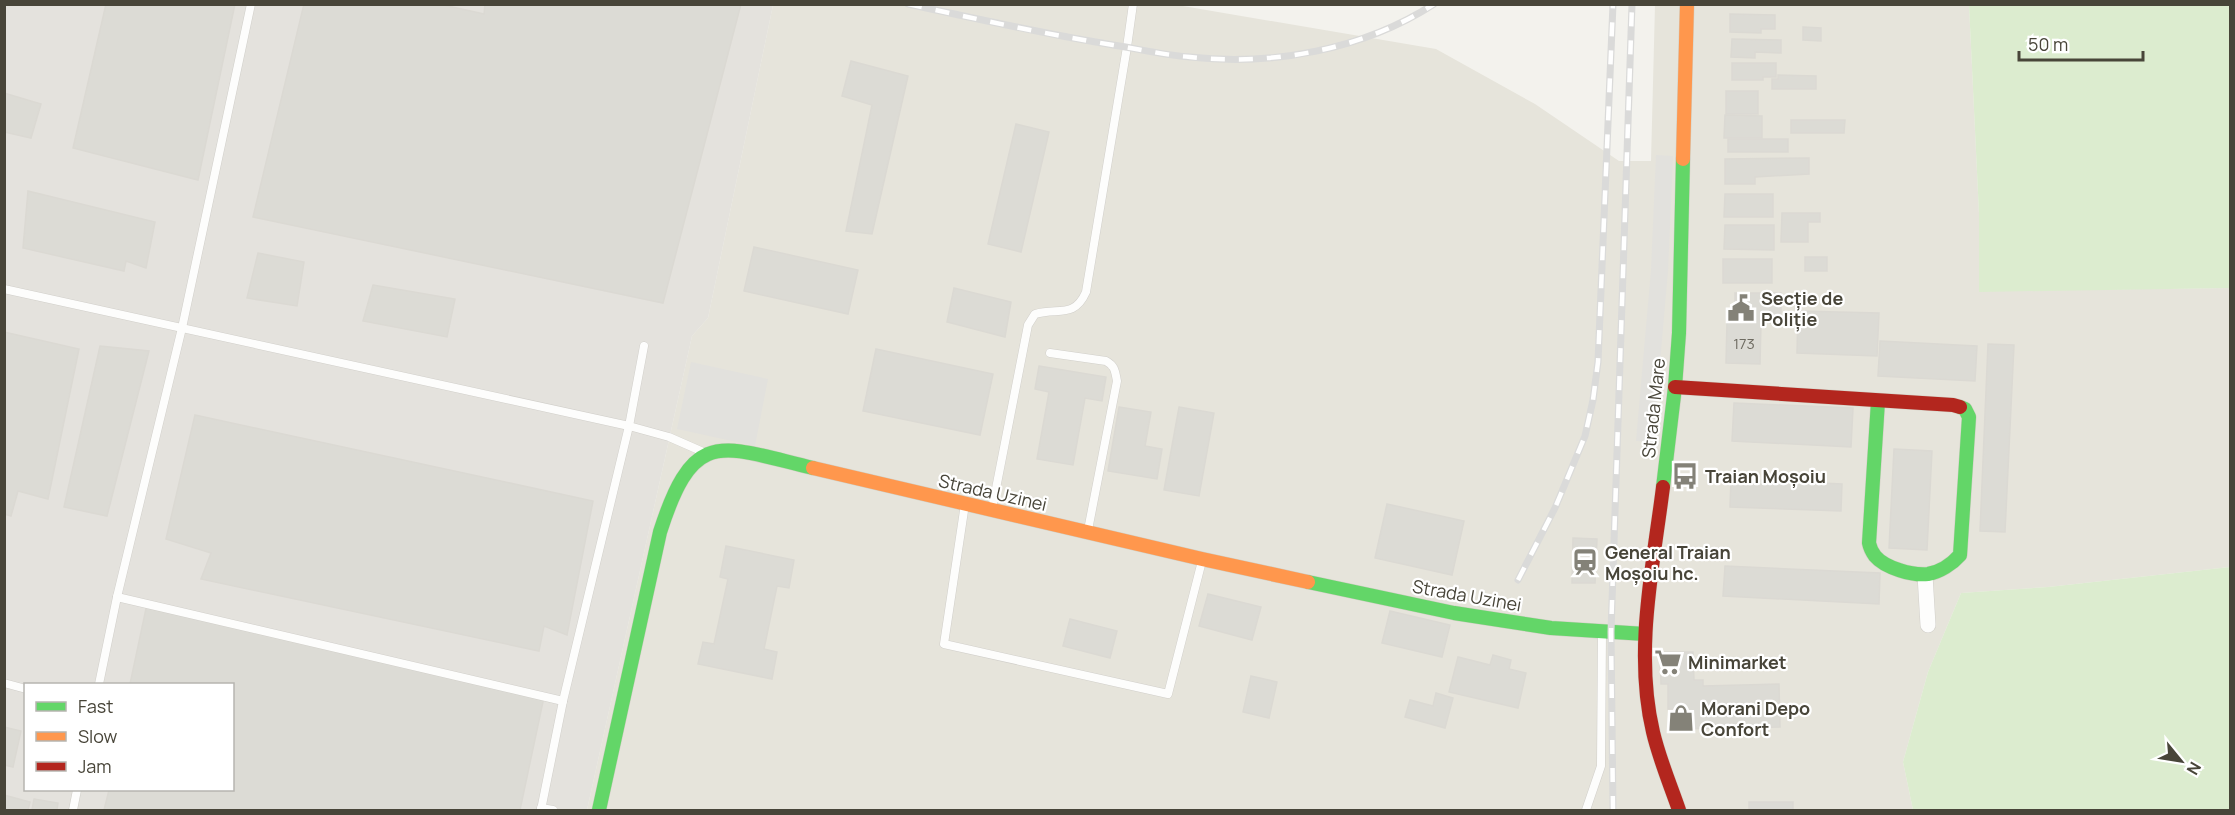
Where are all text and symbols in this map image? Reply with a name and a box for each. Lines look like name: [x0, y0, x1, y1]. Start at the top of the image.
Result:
scale bar: [2019, 24, 2144, 62]
text: 50 m: [2028, 32, 2068, 56]
place label: Secție de Poliție: [1761, 286, 1843, 332]
public building icon: Secție de Poliție: [1726, 293, 1756, 323]
house number: 173: [1733, 333, 1755, 354]
street label: Strada Mare: [1636, 357, 1670, 459]
bus stop icon: Traian Moșoiu: [1670, 461, 1700, 491]
place label: Traian Moșoiu: [1705, 464, 1826, 488]
street label: Strada Uzinei: [936, 468, 1050, 516]
place label: General Traian Moșoiu hc.: [1605, 540, 1731, 585]
station icon: General Traian Moșoiu hc.: [1570, 547, 1600, 577]
street label: Strada Uzinei: [1411, 574, 1523, 616]
supermarket icon: Minimarket: [1653, 647, 1683, 677]
place label: Minimarket: [1688, 650, 1787, 674]
legend: [24, 683, 234, 791]
text: Fast: [78, 694, 113, 718]
place label: Morani Depo Confort: [1701, 696, 1810, 741]
shop icon: Morani Depo Confort: [1666, 703, 1696, 733]
text: Slow: [78, 724, 118, 748]
north arrow: [2151, 731, 2211, 791]
text: Jam: [78, 754, 112, 778]
text: N: [2182, 758, 2206, 779]

